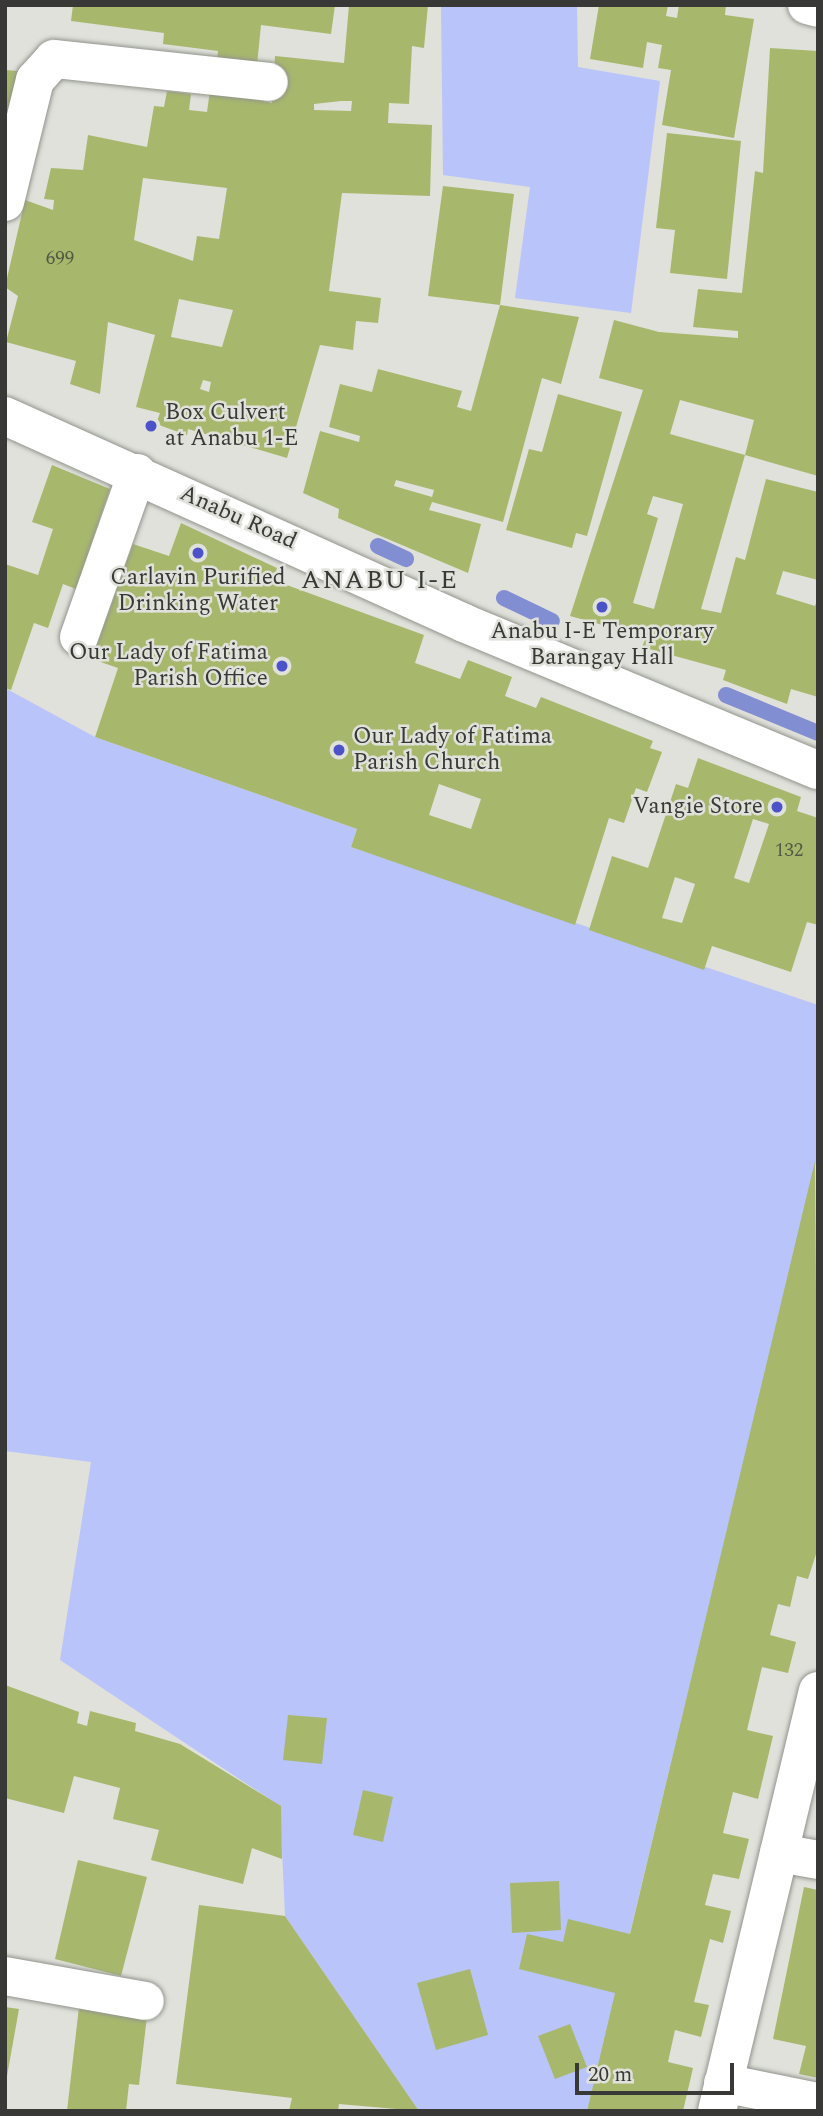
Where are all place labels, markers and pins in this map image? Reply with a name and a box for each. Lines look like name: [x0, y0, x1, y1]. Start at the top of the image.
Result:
place label: Box Culvert at Anabu 1-E: [165, 399, 298, 453]
marker: Box Culvert at Anabu 1-E: [143, 418, 159, 434]
marker: Carlavin Purified Drinking Water: [190, 545, 206, 561]
place label: Carlavin Purified Drinking Water: [110, 564, 286, 618]
marker: Anabu I-E Temporary Barangay Hall: [594, 599, 610, 615]
place label: Anabu I-E Temporary Barangay Hall: [490, 618, 714, 672]
place label: Our Lady of Fatima Parish Office: [69, 639, 268, 693]
marker: Our Lady of Fatima Parish Office: [274, 658, 290, 674]
place label: Our Lady of Fatima Parish Church: [353, 723, 552, 777]
marker: Our Lady of Fatima Parish Church: [331, 742, 347, 758]
place label: Vangie Store: [633, 793, 763, 821]
marker: Vangie Store: [769, 799, 785, 815]

